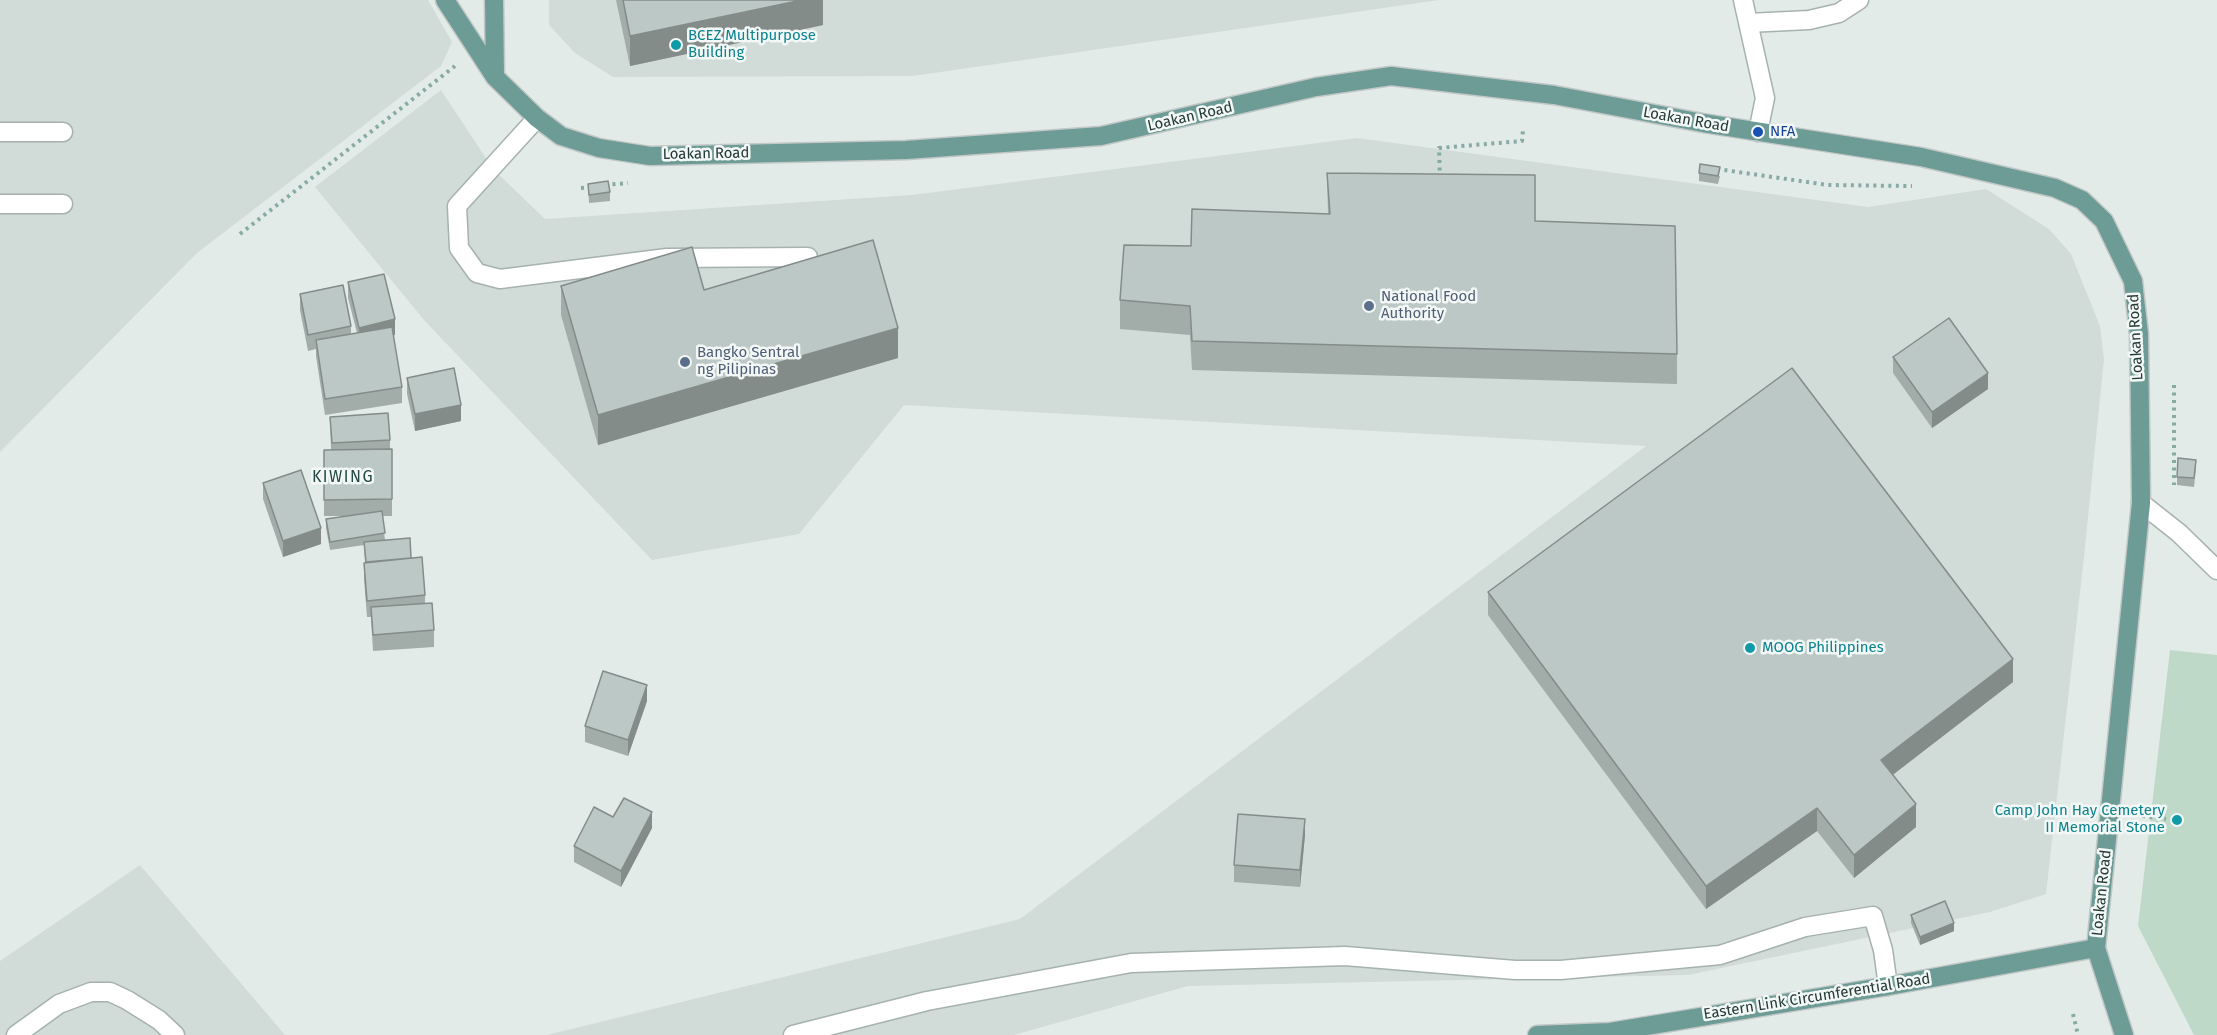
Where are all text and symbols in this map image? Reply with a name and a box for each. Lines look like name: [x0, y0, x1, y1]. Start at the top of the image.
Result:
place label: BCEZ Multipurpose Building: [688, 27, 816, 62]
marker: BCEZ Multipurpose Building: [669, 38, 683, 52]
street label: Loakan Road: [1146, 98, 1234, 136]
street label: Loakan Road: [1642, 104, 1730, 136]
place label: NFA: [1770, 123, 1795, 141]
marker: NFA: [1751, 125, 1765, 139]
street label: Loakan Road: [662, 144, 750, 164]
place label: National Food Authority: [1381, 288, 1476, 323]
street label: Loakan Road: [2125, 293, 2147, 381]
marker: National Food Authority: [1362, 299, 1376, 313]
place label: Bangko Sentral ng Pilipinas: [697, 344, 799, 379]
marker: Bangko Sentral ng Pilipinas: [678, 355, 692, 369]
district label: KIWING: [312, 468, 374, 488]
place label: MOOG Philippines: [1762, 639, 1884, 657]
marker: MOOG Philippines: [1743, 641, 1757, 655]
place label: Camp John Hay Cemetery II Memorial Stone: [1995, 802, 2165, 837]
marker: Camp John Hay Cemetery II Memorial Stone: [2170, 813, 2184, 827]
street label: Loakan Road: [2089, 849, 2115, 937]
street label: Eastern Link Circumferential Road: [1702, 970, 1932, 1024]

